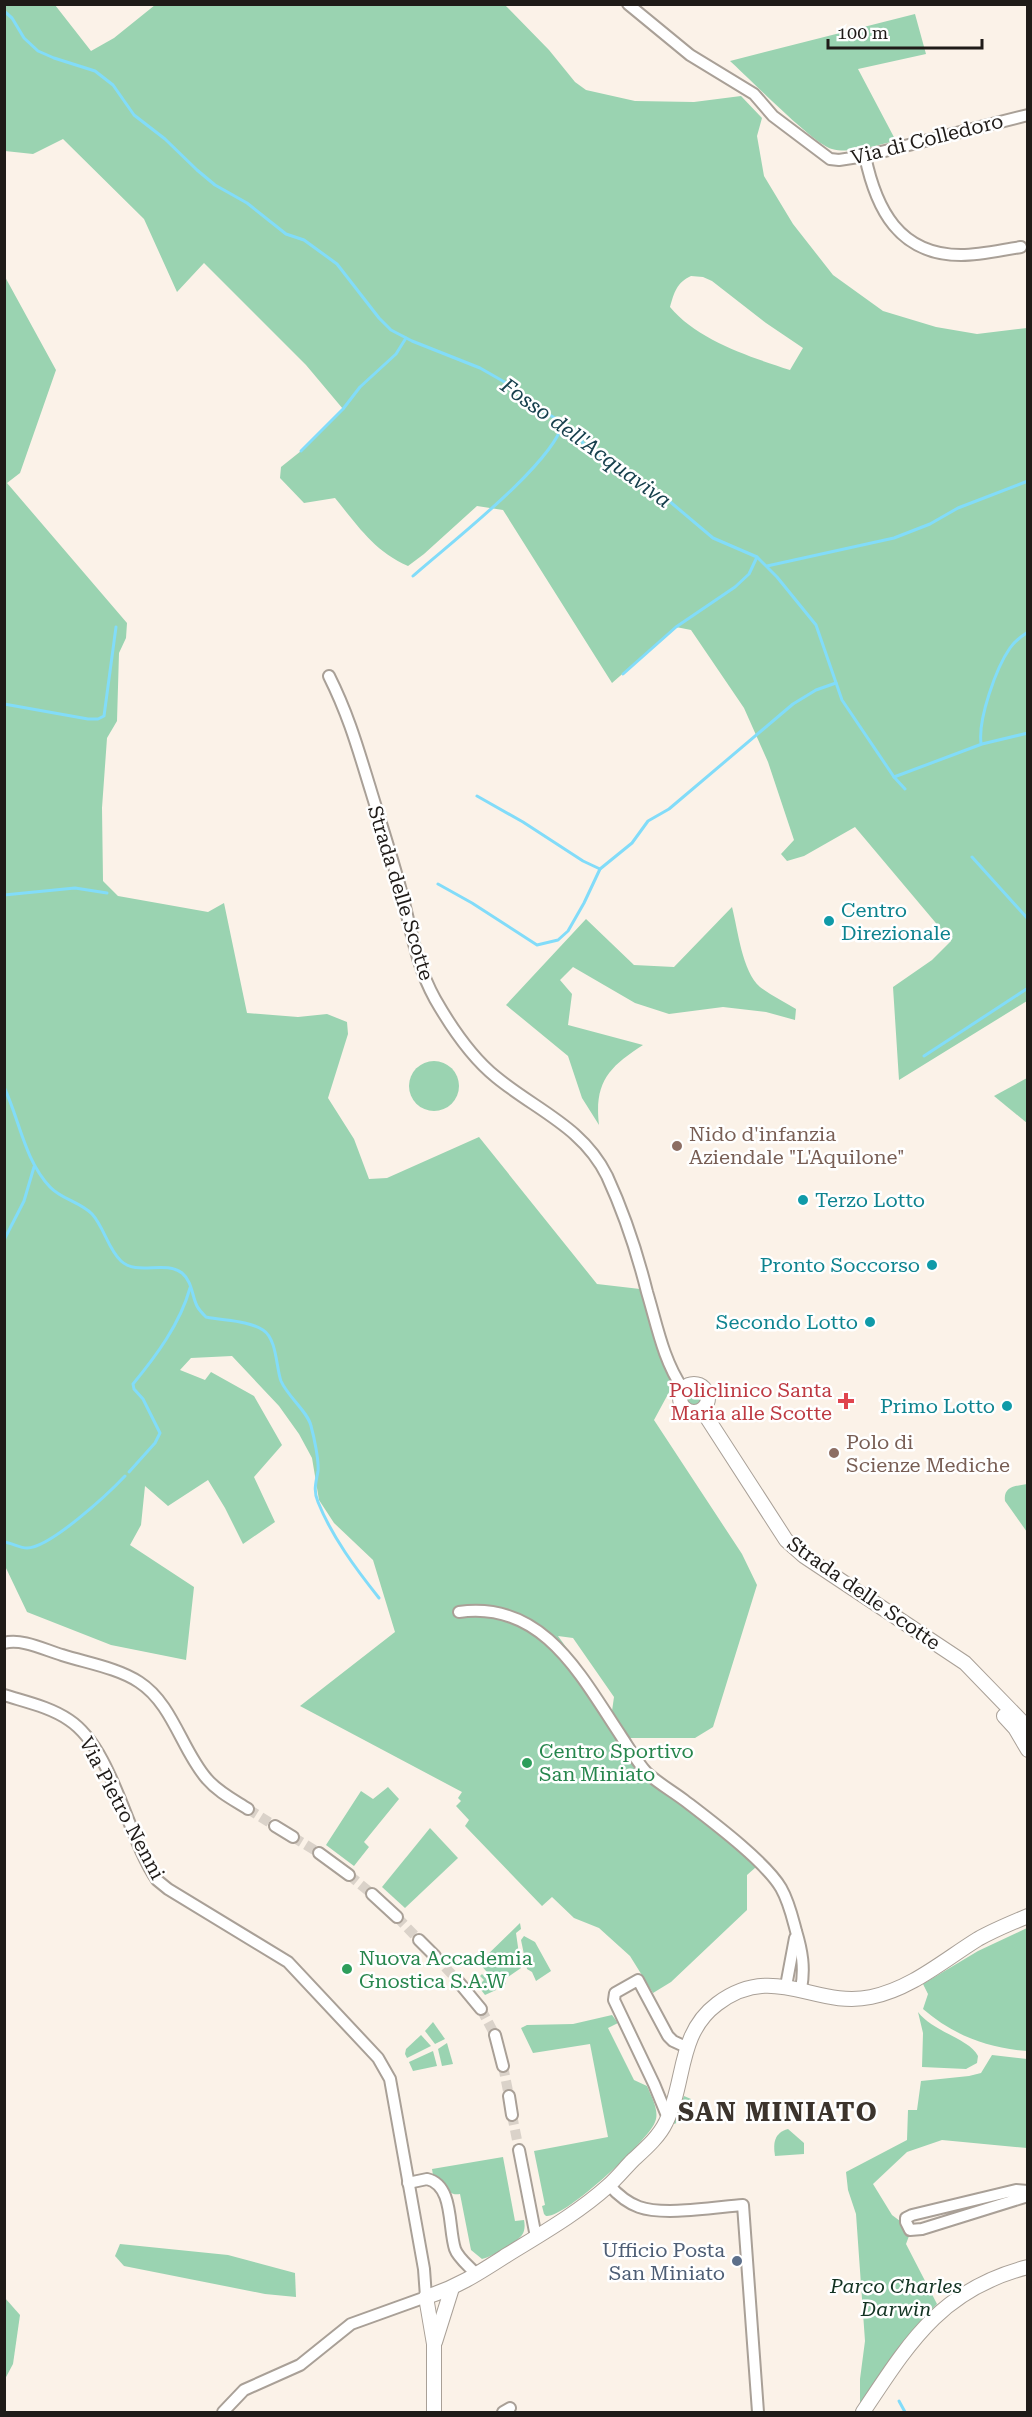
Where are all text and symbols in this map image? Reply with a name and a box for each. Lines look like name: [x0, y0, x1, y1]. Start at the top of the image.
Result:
scale bar: [828, 12, 982, 50]
text: 100 m: [837, 22, 888, 43]
street label: Via di Colledoro: [848, 108, 1006, 170]
water label: Fosso dell'Acquaviva: [496, 373, 676, 513]
street label: Strada delle Scotte: [363, 803, 439, 983]
place label: Centro Direzionale: [841, 898, 951, 945]
marker: Centro Direzionale: [822, 914, 836, 928]
place label: Nido d'infanzia Aziendale "L'Aquilone": [689, 1122, 905, 1169]
marker: Nido d'infanzia Aziendale "L'Aquilone": [670, 1139, 684, 1153]
place label: Terzo Lotto: [815, 1188, 925, 1212]
marker: Terzo Lotto: [796, 1193, 810, 1207]
place label: Pronto Soccorso: [760, 1253, 920, 1277]
marker: Pronto Soccorso: [925, 1258, 939, 1272]
place label: Secondo Lotto: [716, 1310, 858, 1334]
marker: Secondo Lotto: [863, 1315, 877, 1329]
place label: Policlinico Santa Maria alle Scotte: [669, 1378, 832, 1425]
marker: Policlinico Santa Maria alle Scotte: [837, 1392, 855, 1410]
place label: Primo Lotto: [880, 1394, 995, 1418]
marker: Primo Lotto: [1000, 1399, 1014, 1413]
place label: Polo di Scienze Mediche: [846, 1430, 1010, 1477]
marker: Polo di Scienze Mediche: [827, 1446, 841, 1460]
street label: Strada delle Scotte: [783, 1531, 945, 1655]
street label: Via Pietro Nenni: [74, 1732, 170, 1884]
place label: Centro Sportivo San Miniato: [539, 1739, 694, 1786]
marker: Centro Sportivo San Miniato: [520, 1756, 534, 1770]
place label: Nuova Accademia Gnostica S.A.W: [359, 1946, 533, 1993]
marker: Nuova Accademia Gnostica S.A.W: [340, 1962, 354, 1976]
district label: SAN MINIATO: [678, 2097, 878, 2127]
place label: Ufficio Posta San Miniato: [602, 2238, 725, 2285]
marker: Ufficio Posta San Miniato: [730, 2254, 744, 2268]
park label: Parco Charles Darwin: [829, 2274, 962, 2321]

